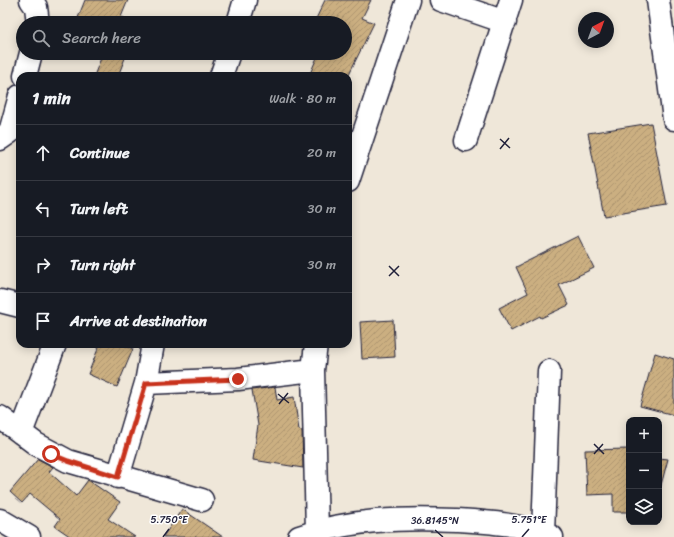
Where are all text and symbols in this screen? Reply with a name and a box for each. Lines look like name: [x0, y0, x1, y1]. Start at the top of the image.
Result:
north arrow: [578, 12, 614, 48]
search box: [16, 16, 352, 60]
text: Search here: [62, 25, 141, 51]
icon: search: [30, 27, 52, 49]
text: 1 min: [32, 83, 71, 113]
text: Walk · 80 m: [269, 87, 336, 110]
text: Continue: [70, 140, 130, 166]
text: 20 m: [307, 141, 336, 164]
icon: ahead: [32, 142, 54, 164]
text: Turn left: [70, 196, 128, 222]
text: 30 m: [307, 197, 336, 220]
icon: left: [32, 198, 54, 220]
text: Turn right: [70, 252, 135, 278]
text: 30 m: [307, 253, 336, 276]
icon: right: [32, 254, 54, 276]
text: Arrive at destination: [70, 308, 207, 334]
icon: arrive: [32, 310, 54, 332]
route end: [229, 370, 247, 388]
map controls: [626, 417, 662, 525]
button: +: [626, 417, 662, 453]
route start: [42, 445, 60, 463]
button: −: [626, 453, 662, 489]
button: layers: [626, 489, 662, 525]
text: 5.750°E: [150, 511, 189, 529]
text: 5.751°E: [511, 511, 548, 529]
text: 36.8145°N: [411, 512, 459, 530]

